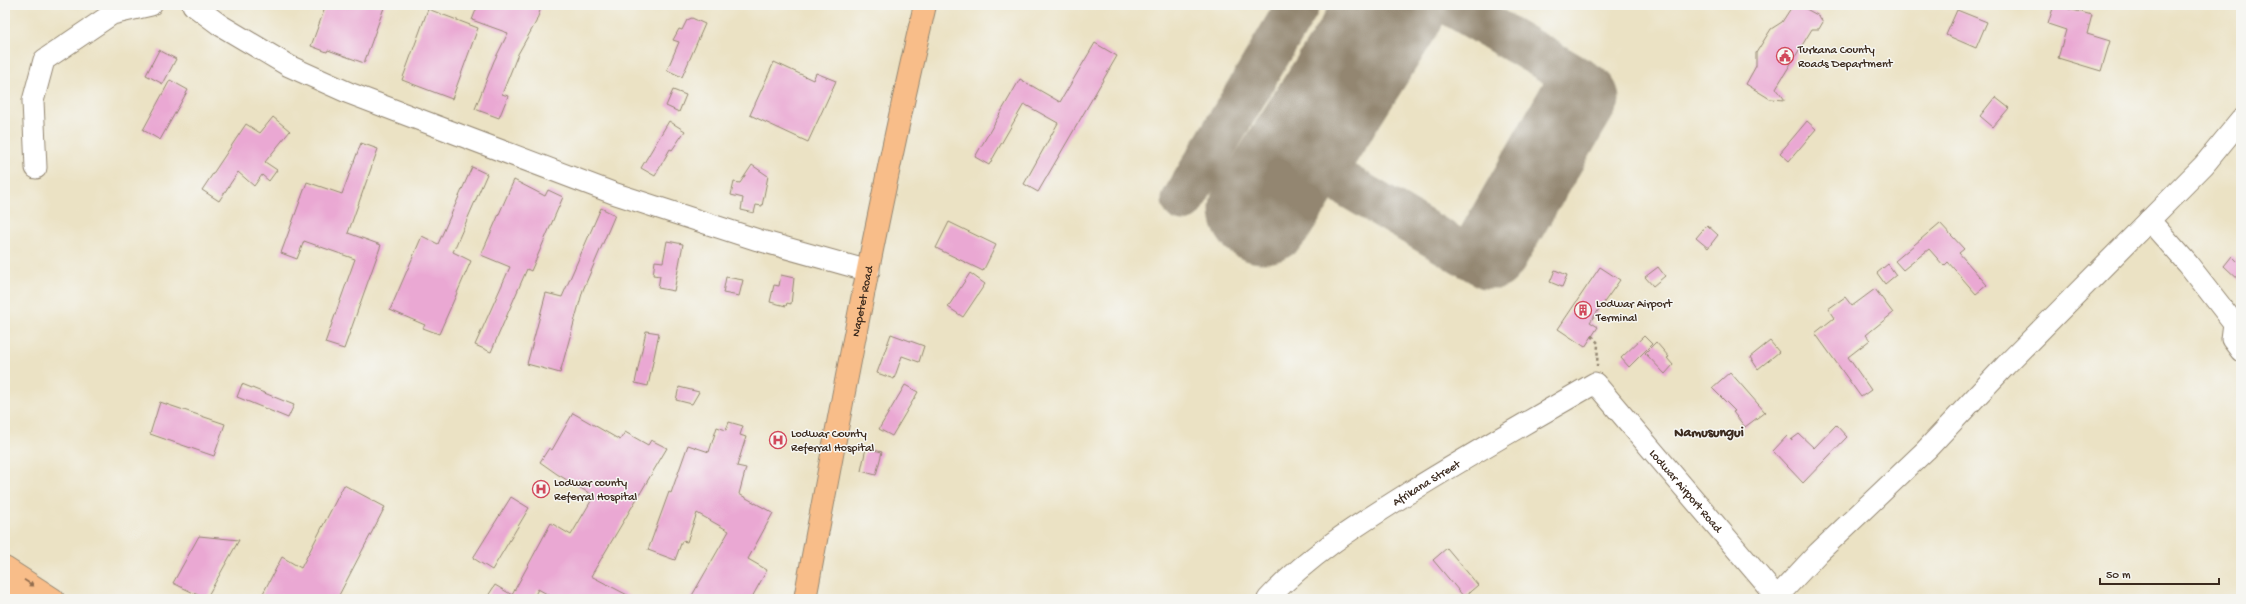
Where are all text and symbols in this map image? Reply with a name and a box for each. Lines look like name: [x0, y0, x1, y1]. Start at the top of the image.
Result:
place label: Turkana County Roads Department: [1797, 44, 1894, 72]
public building icon: Turkana County Roads Department: [1775, 46, 1795, 66]
street label: Napetet Road: [850, 264, 878, 338]
place label: Lodwar Airport Terminal: [1595, 298, 1673, 326]
building icon: Lodwar Airport Terminal: [1573, 300, 1593, 320]
district label: Namusungui: [1674, 425, 1744, 442]
place label: Lodwar County Referral Hospital: [791, 428, 875, 456]
hospital icon: Lodwar County Referral Hospital: [768, 430, 788, 450]
street label: Lodwar Airport Road: [1645, 447, 1725, 537]
street label: Afrikana Street: [1391, 457, 1464, 510]
place label: Lodwar county Referral Hospital: [554, 477, 638, 505]
hospital icon: Lodwar county Referral Hospital: [531, 479, 551, 499]
scale bar: [2100, 560, 2219, 586]
text: 50 m: [2106, 569, 2131, 583]
one-way arrow: [23, 580, 35, 587]

